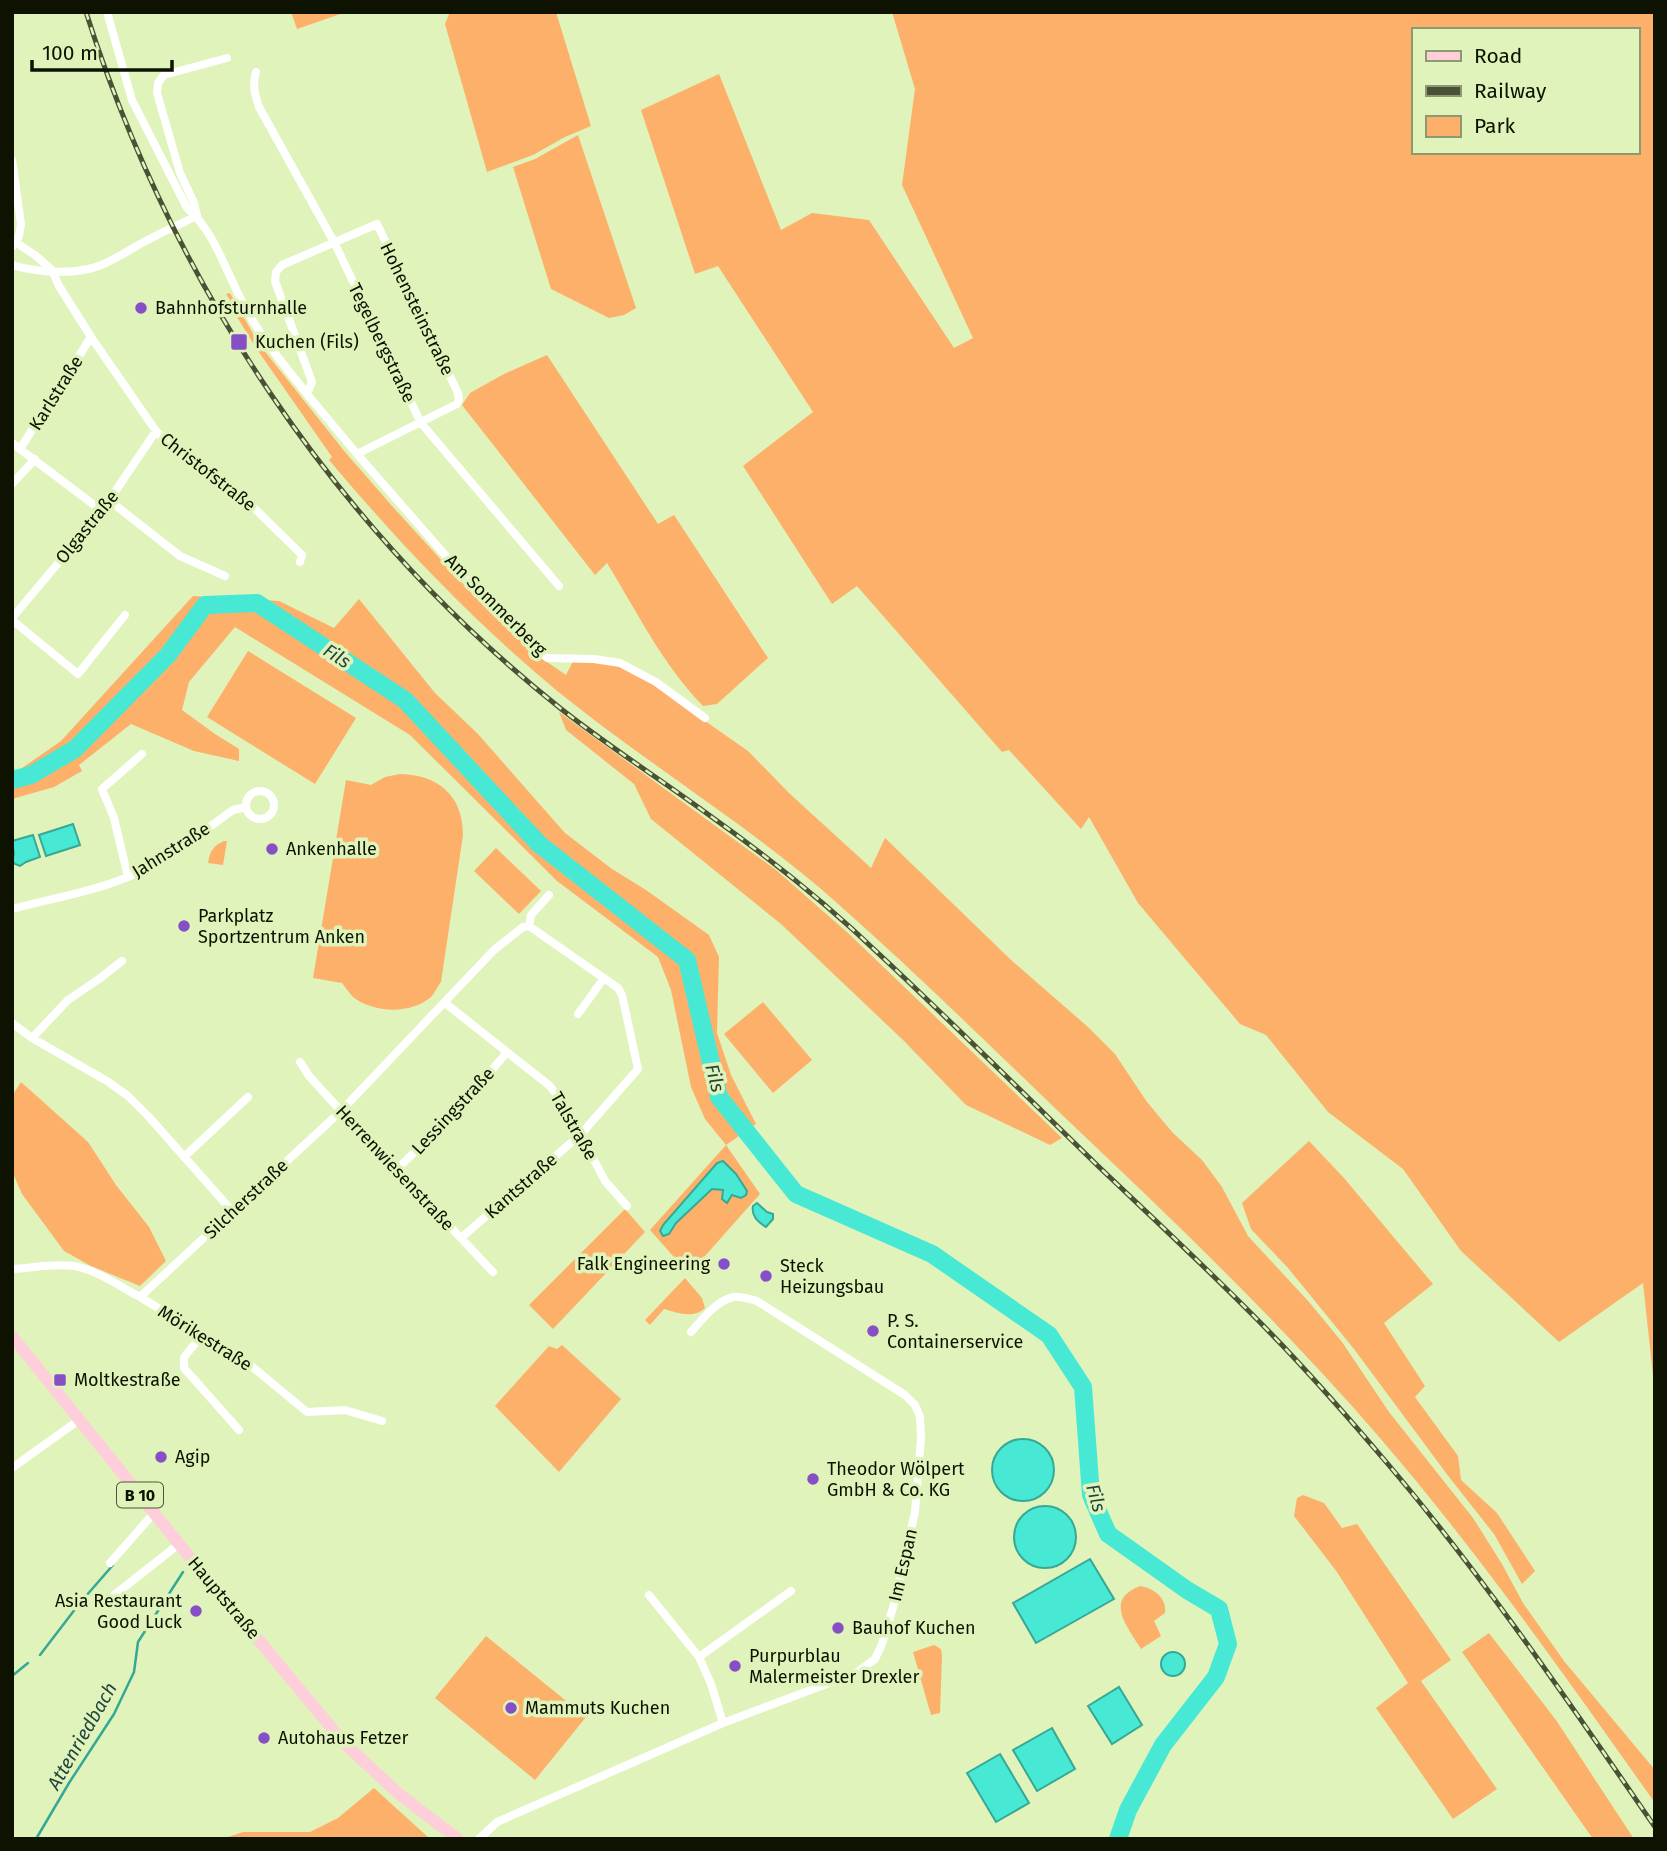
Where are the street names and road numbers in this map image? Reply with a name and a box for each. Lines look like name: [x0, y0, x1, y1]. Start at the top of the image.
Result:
street label: Hohensteinstraße: [375, 239, 459, 379]
street label: Tegelbergstraße: [344, 280, 420, 406]
street label: Karlstraße: [24, 352, 88, 434]
street label: Christofstraße: [156, 428, 260, 516]
street label: Olgastraße: [51, 486, 123, 568]
street label: Am Sommerberg: [440, 549, 552, 661]
street label: Jahnstraße: [128, 817, 214, 883]
street label: Lessingstraße: [407, 1063, 499, 1159]
street label: Talstraße: [546, 1088, 602, 1164]
street label: Herrenwiesenstraße: [331, 1101, 459, 1235]
street label: Kantstraße: [480, 1149, 562, 1223]
street label: Silcherstraße: [199, 1154, 293, 1244]
street label: Mörikestraße: [154, 1300, 256, 1376]
road number: B 10: [117, 1483, 163, 1508]
street label: Im Espan: [884, 1526, 922, 1604]
street label: Hauptstraße: [183, 1552, 265, 1644]

